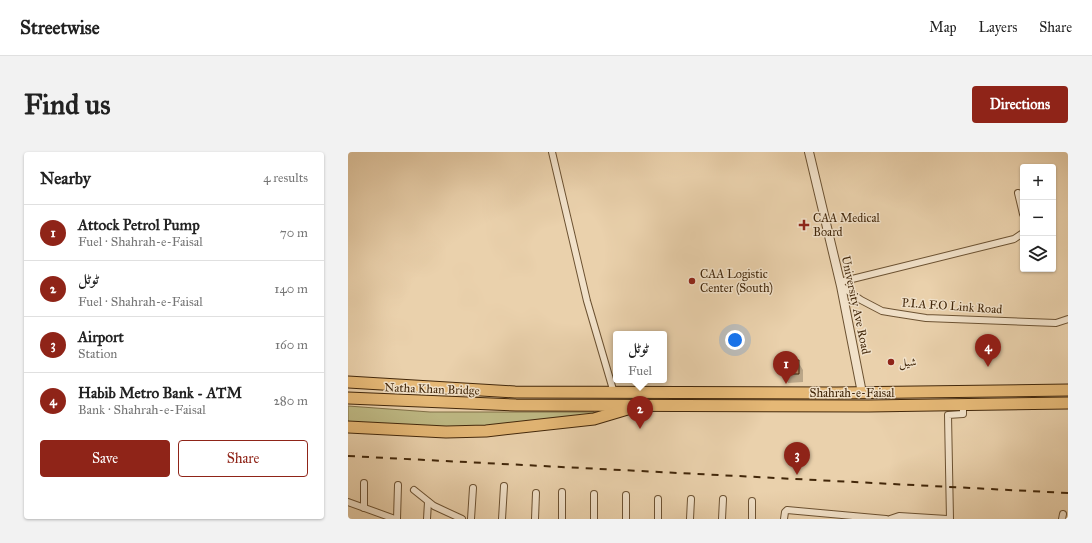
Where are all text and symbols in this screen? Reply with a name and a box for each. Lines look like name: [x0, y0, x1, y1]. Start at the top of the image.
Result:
text: Streetwise: [20, 16, 100, 39]
text: Map: [929, 19, 957, 36]
text: Layers: [979, 19, 1017, 36]
text: Share: [1039, 19, 1072, 36]
button: Directions: [972, 86, 1068, 123]
text: Find us: [24, 87, 110, 122]
map controls: [1020, 164, 1056, 272]
button: +: [1020, 164, 1056, 200]
text: Nearby: [40, 168, 91, 189]
text: 4 results: [263, 170, 308, 186]
button: −: [1020, 200, 1056, 236]
place label: CAA Medical Board: [813, 211, 881, 239]
text: Attock Petrol Pump: [78, 216, 200, 234]
marker: CAA Medical Board: [798, 219, 810, 231]
text: 1: [50, 225, 56, 241]
text: 70 m: [280, 225, 308, 241]
text: Fuel · Shahrah-e-Faisal: [78, 234, 203, 250]
button: layers: [1020, 236, 1056, 272]
street label: University Ave Road: [839, 254, 873, 356]
place label: CAA Logistic Center (South): [700, 267, 773, 295]
text: ٹوٹل: [78, 270, 99, 288]
marker: CAA Logistic Center (South): [687, 276, 697, 286]
text: 2: [50, 281, 56, 297]
text: 140 m: [274, 281, 308, 297]
text: Fuel · Shahrah-e-Faisal: [78, 294, 203, 310]
street label: P.I.A F.O Link Road: [901, 295, 1003, 317]
text: Airport: [78, 328, 124, 346]
your location: [725, 330, 745, 350]
popup: [613, 331, 667, 383]
pin: 4: [975, 334, 1001, 367]
text: 3: [50, 337, 56, 353]
text: 160 m: [275, 337, 308, 353]
text: ٹوٹل: [628, 339, 648, 357]
text: Station: [78, 346, 117, 362]
pin: 1: [773, 351, 799, 384]
place label: شیل: [899, 355, 917, 371]
marker: شیل: [886, 357, 896, 367]
text: Fuel: [628, 363, 652, 379]
street label: Natha Khan Bridge: [384, 380, 480, 399]
text: Habib Metro Bank - ATM: [78, 384, 242, 402]
street label: Shahrah-e-Faisal: [809, 386, 895, 400]
text: 4: [49, 393, 57, 409]
text: 280 m: [273, 393, 308, 409]
pin: 2: [627, 396, 653, 429]
text: Bank · Shahrah-e-Faisal: [78, 402, 206, 418]
button: Save: [40, 440, 170, 477]
button: Share: [178, 440, 308, 477]
pin: 3: [784, 442, 810, 475]

